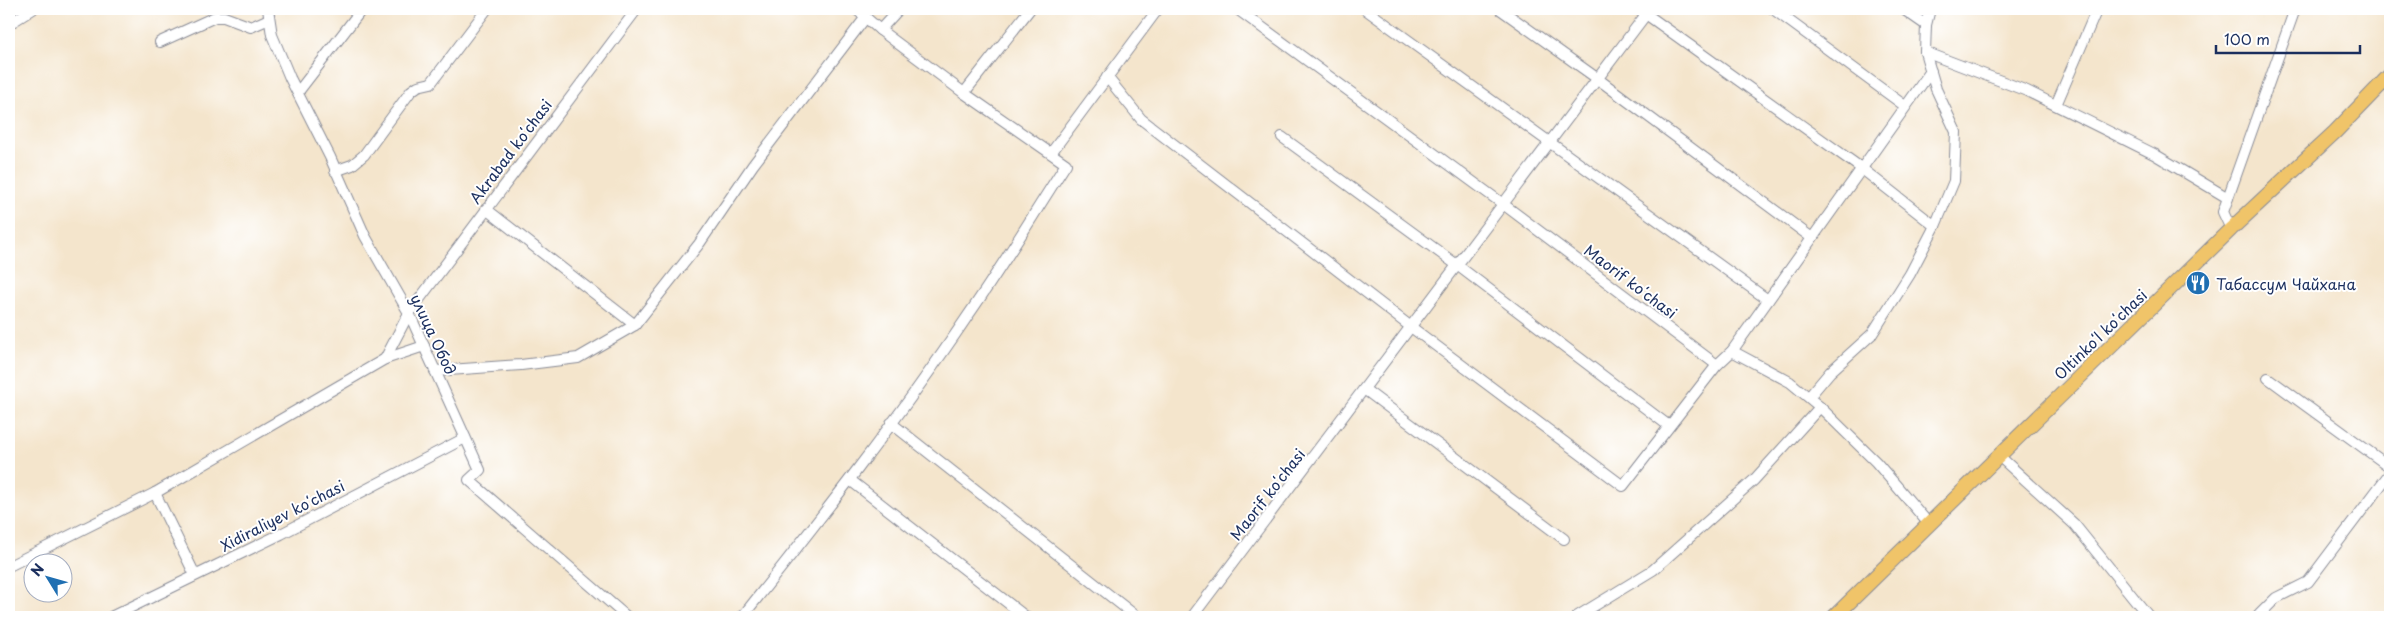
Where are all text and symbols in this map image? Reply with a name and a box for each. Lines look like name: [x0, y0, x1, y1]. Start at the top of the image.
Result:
scale bar: [2216, 22, 2360, 54]
text: 100 m: [2224, 27, 2270, 50]
street label: Akrabad koʻchasi: [463, 94, 557, 208]
street label: Maorif koʻchasi: [1580, 238, 1682, 324]
restaurant icon: Табассум Чайхана: [2185, 270, 2211, 296]
place label: Табассум Чайхана: [2216, 272, 2356, 295]
street label: Oltinkoʻl koʻchasi: [2048, 283, 2152, 385]
street label: улица Обод: [405, 290, 463, 378]
street label: Maorif koʻchasi: [1224, 443, 1310, 545]
street label: Xidiraliyev koʻchasi: [216, 474, 348, 556]
north arrow: [22, 554, 72, 604]
text: N: [25, 559, 49, 581]

